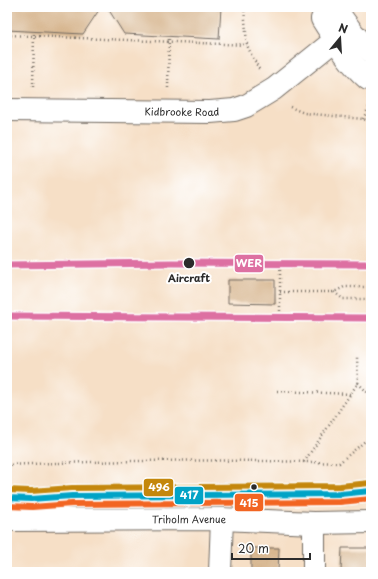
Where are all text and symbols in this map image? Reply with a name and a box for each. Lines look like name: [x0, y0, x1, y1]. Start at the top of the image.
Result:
north arrow: [320, 18, 360, 58]
text: N: [336, 19, 350, 38]
street label: Kidbrooke Road: [145, 103, 220, 119]
line badge: WER: [234, 254, 264, 273]
text: WER: [236, 254, 262, 271]
marker: Aircraft: [182, 256, 196, 270]
place label: Aircraft: [168, 270, 210, 285]
line badge: 496: [143, 478, 174, 497]
text: 496: [148, 478, 170, 495]
unlabelled marker: [249, 482, 259, 492]
line badge: 417: [174, 486, 204, 505]
text: 417: [180, 486, 199, 503]
line badge: 415: [234, 493, 264, 512]
text: 415: [239, 494, 259, 511]
street label: Triholm Avenue: [152, 511, 227, 526]
scale bar: [232, 535, 310, 561]
text: 20 m: [238, 539, 269, 557]

